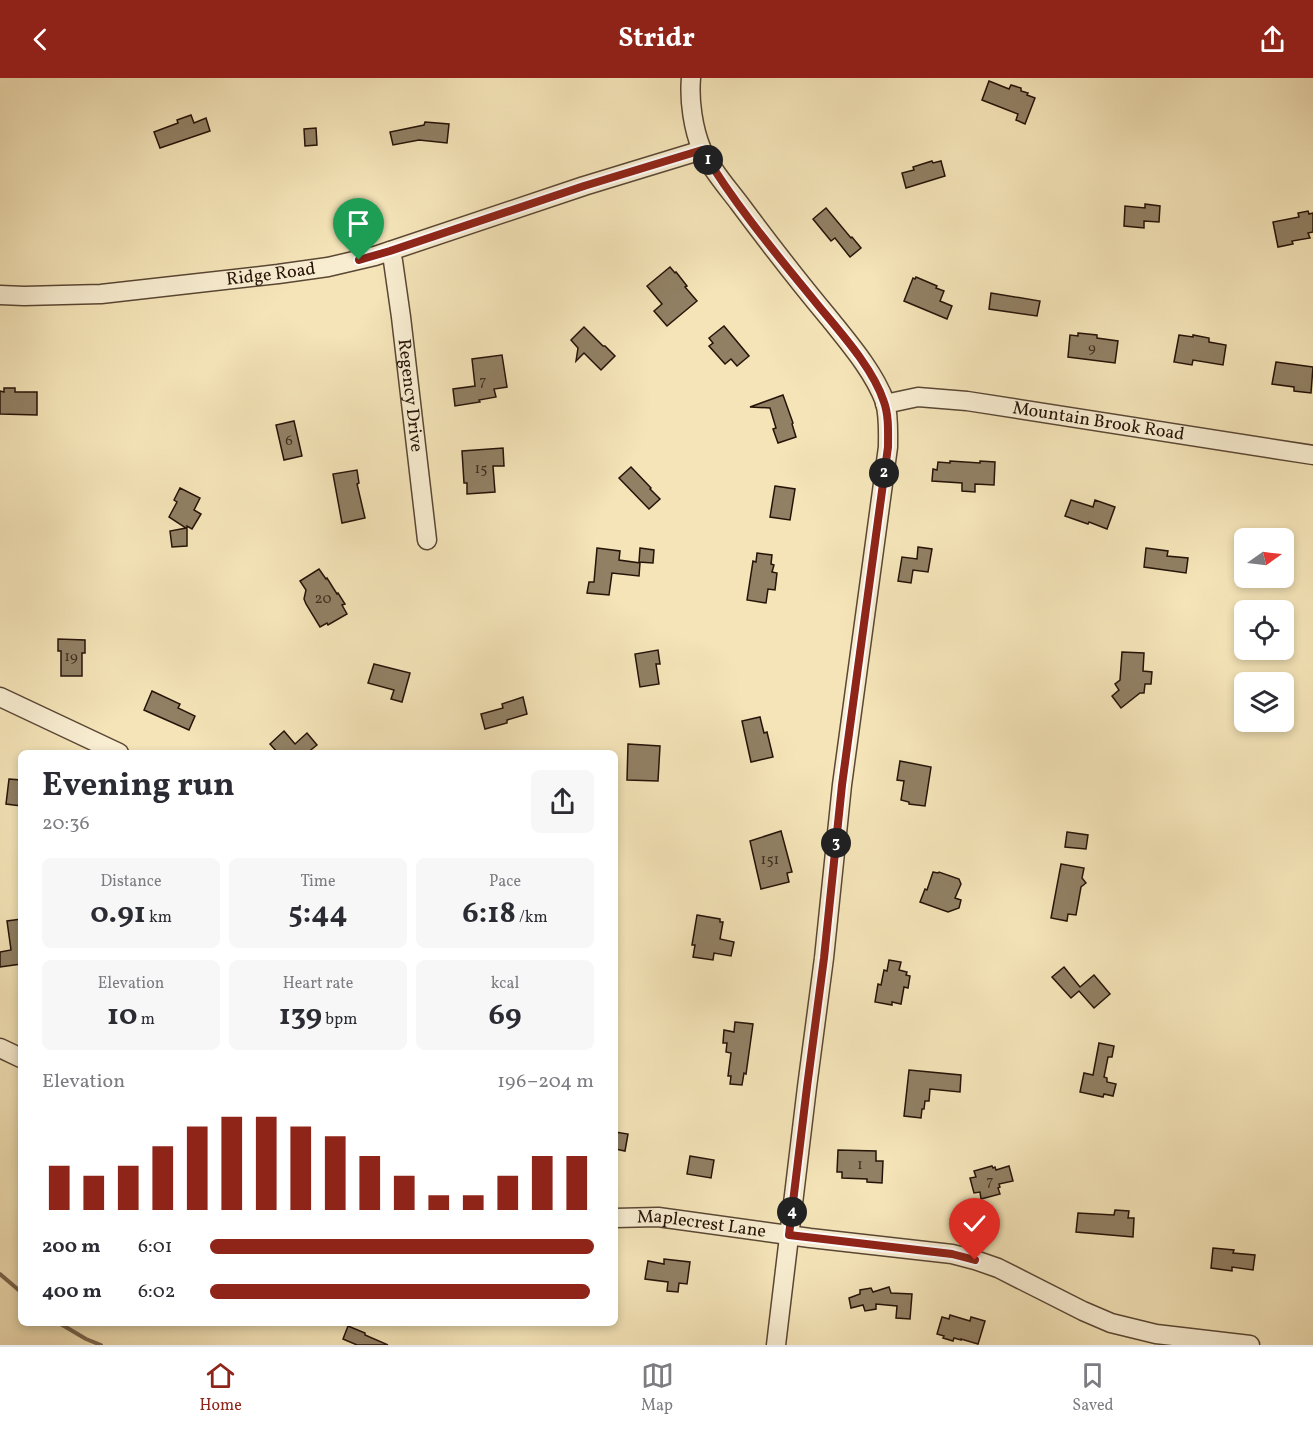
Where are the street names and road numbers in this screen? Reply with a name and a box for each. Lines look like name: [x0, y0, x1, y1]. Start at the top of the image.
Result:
street label: Ridge Road: [225, 256, 317, 292]
street label: Regency Drive: [391, 337, 429, 453]
street label: Mountain Brook Road: [1011, 396, 1186, 447]
street label: Maplecrest Lane: [637, 1204, 768, 1244]

